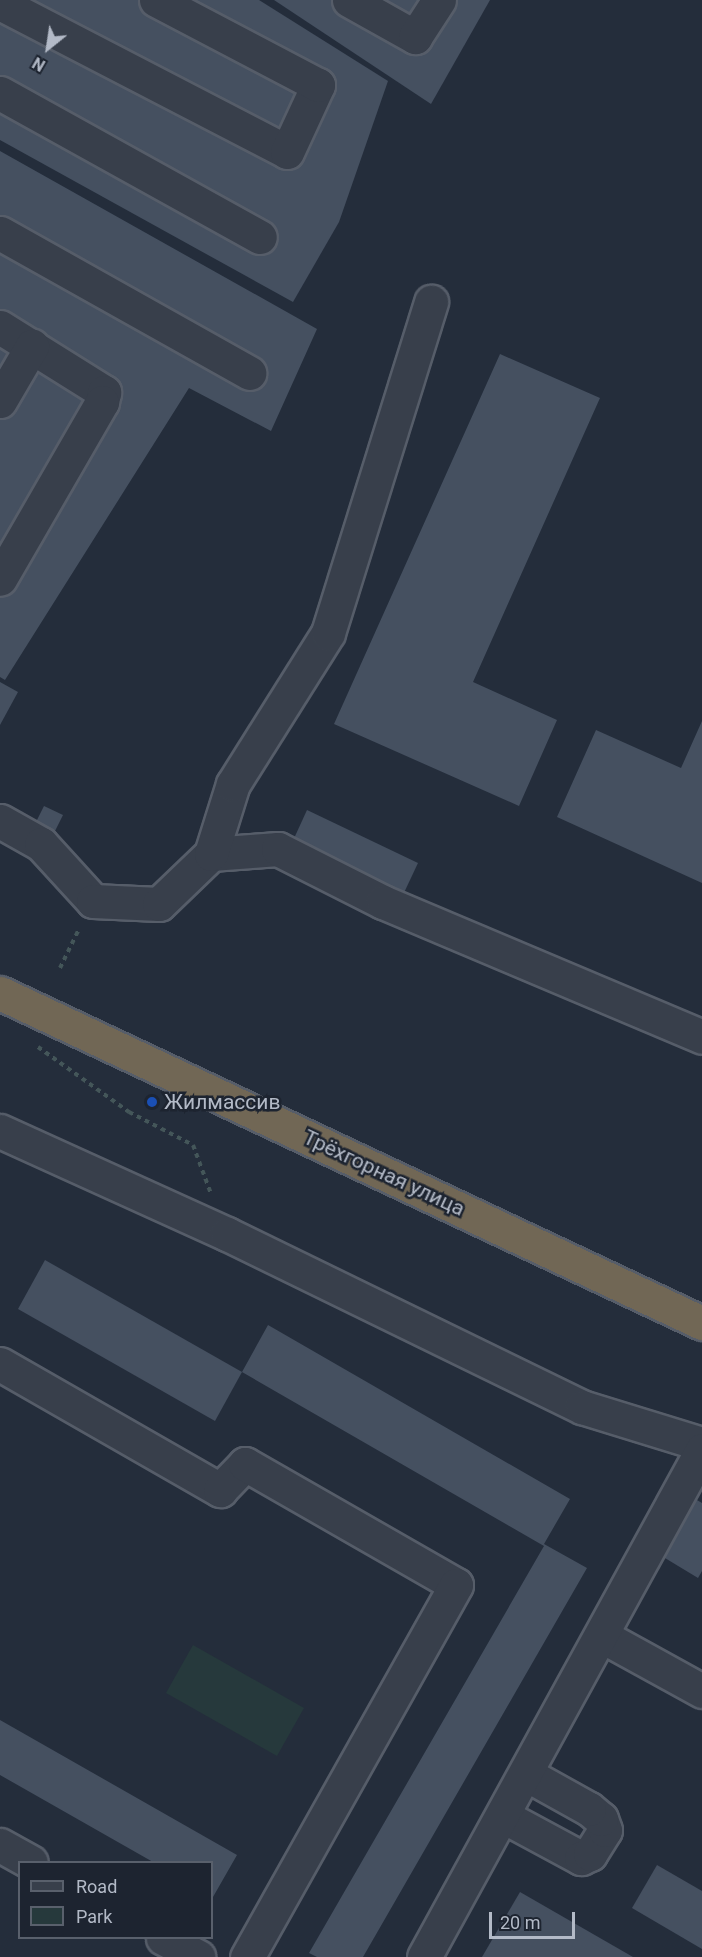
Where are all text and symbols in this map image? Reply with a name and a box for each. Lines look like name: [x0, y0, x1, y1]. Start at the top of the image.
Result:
north arrow: [18, 18, 78, 78]
text: N: [29, 53, 48, 75]
place label: Жилмассив: [164, 1089, 280, 1115]
marker: Жилмассив: [145, 1095, 159, 1109]
street label: Трёхгорная улица: [299, 1125, 469, 1221]
legend: [18, 1861, 213, 1939]
text: Road: [76, 1876, 117, 1897]
scale bar: [492, 1900, 578, 1938]
text: Park: [76, 1906, 112, 1927]
text: 20 m: [500, 1912, 540, 1933]

